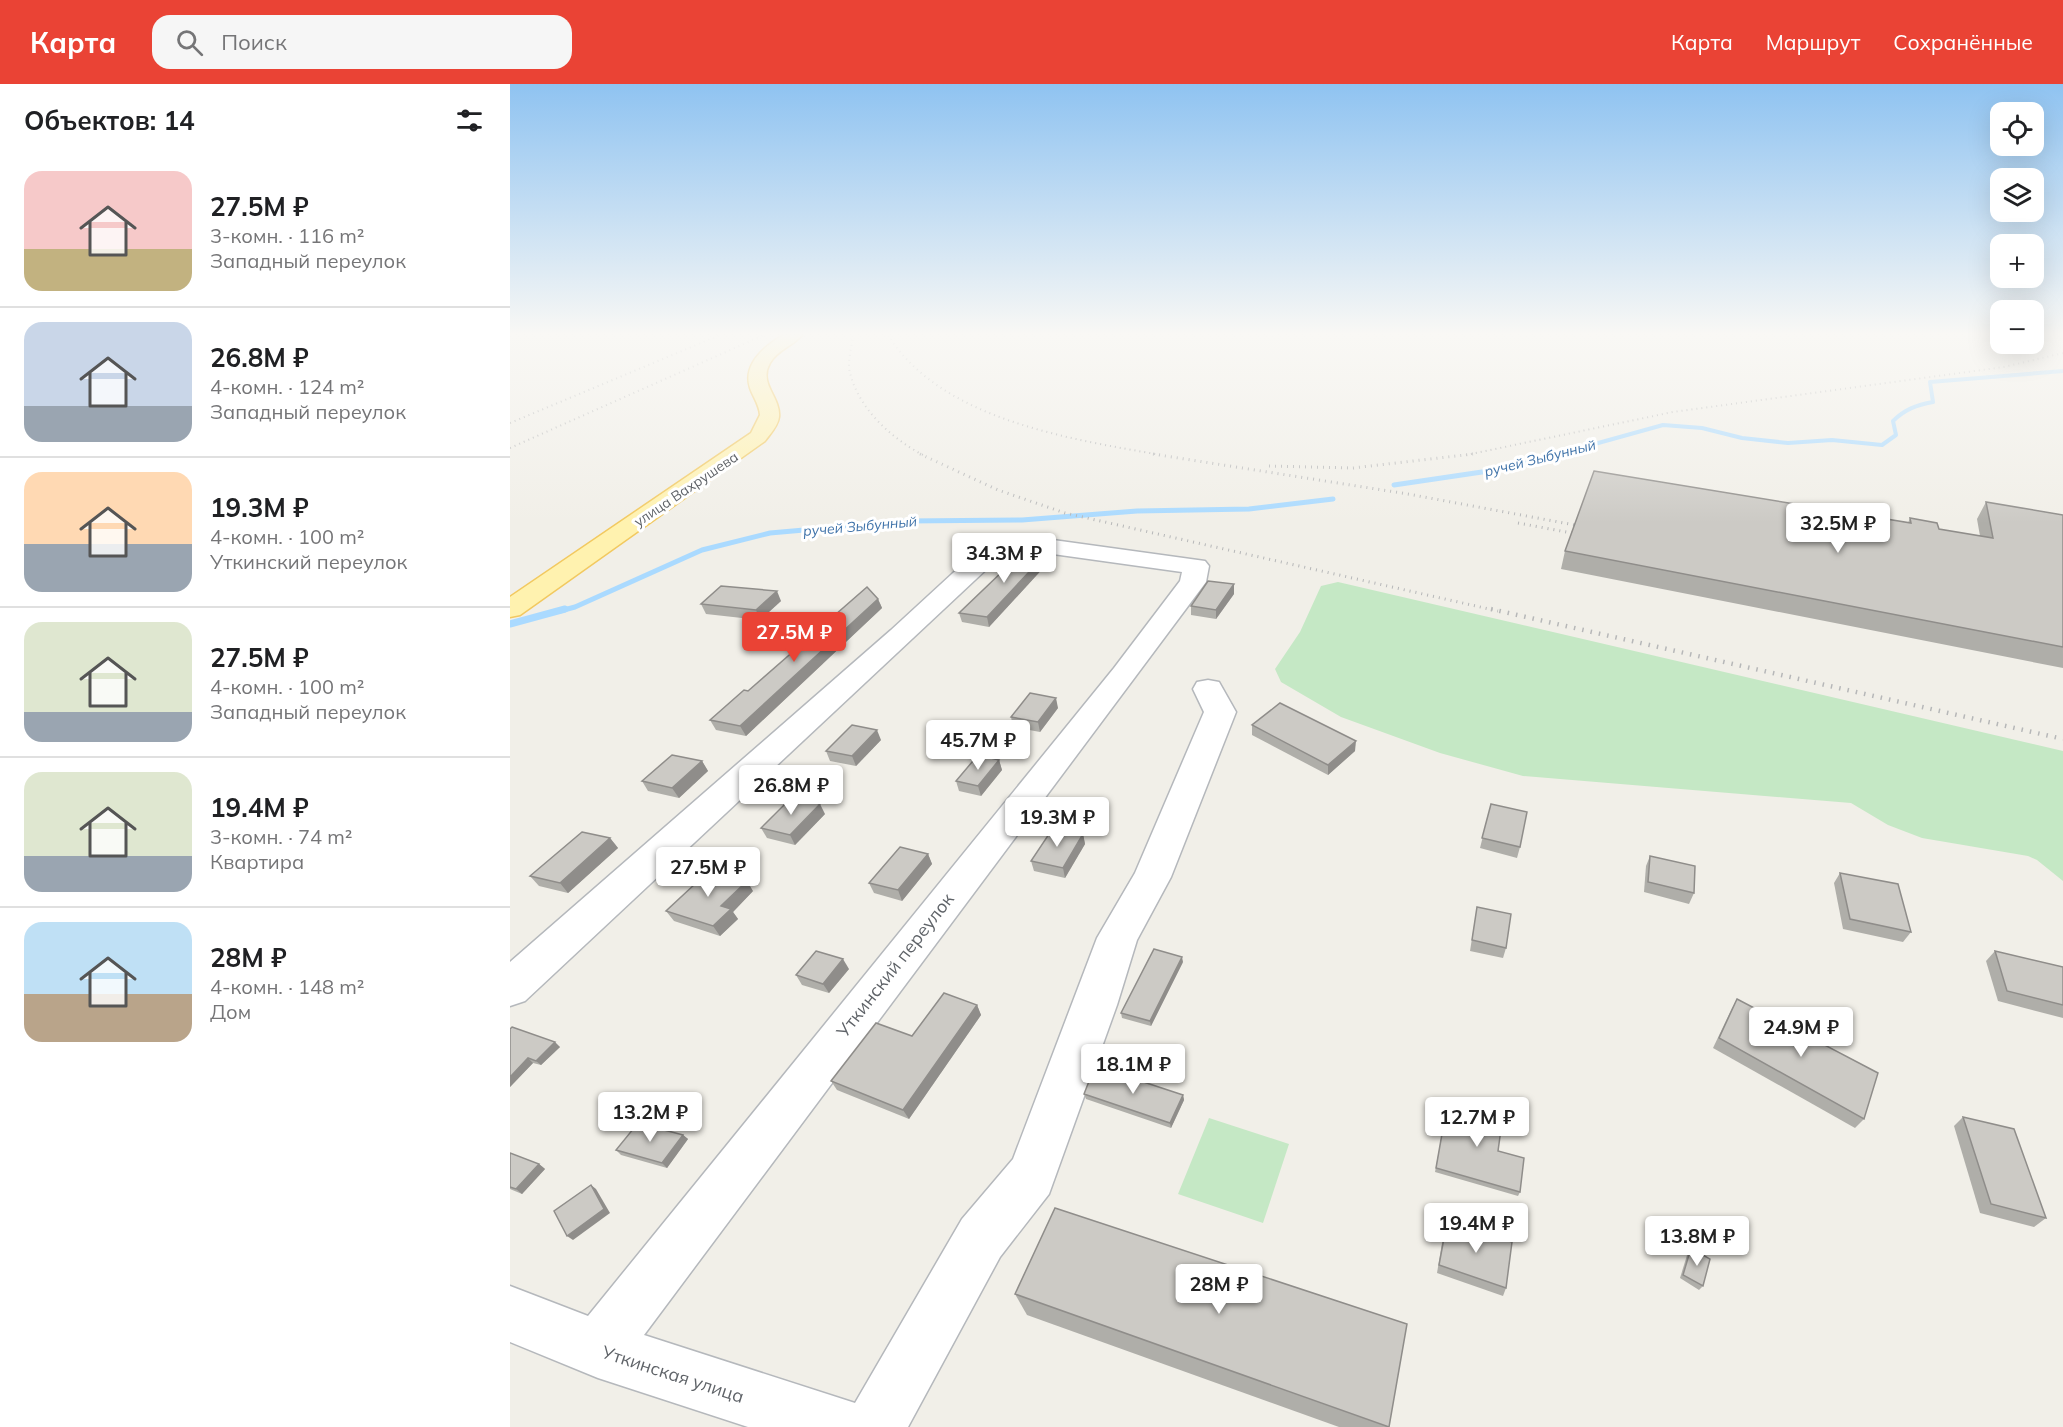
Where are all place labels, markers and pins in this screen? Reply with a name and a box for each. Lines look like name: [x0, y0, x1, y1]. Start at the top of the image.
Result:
pin: 32.5M ₽: [1783, 503, 1893, 554]
pin: 34.3M ₽: [949, 533, 1059, 584]
pin: 27.5M ₽: [739, 612, 849, 663]
pin: 45.7M ₽: [923, 720, 1033, 771]
pin: 26.8M ₽: [736, 765, 846, 816]
pin: 19.3M ₽: [1002, 797, 1112, 848]
pin: 27.5M ₽: [653, 847, 763, 898]
pin: 24.9M ₽: [1746, 1007, 1856, 1058]
pin: 18.1M ₽: [1078, 1044, 1188, 1095]
pin: 13.2M ₽: [595, 1092, 705, 1143]
pin: 12.7M ₽: [1422, 1097, 1532, 1148]
pin: 19.4M ₽: [1421, 1203, 1531, 1254]
pin: 13.8M ₽: [1642, 1216, 1752, 1267]
pin: 28M ₽: [1177, 1264, 1261, 1315]

